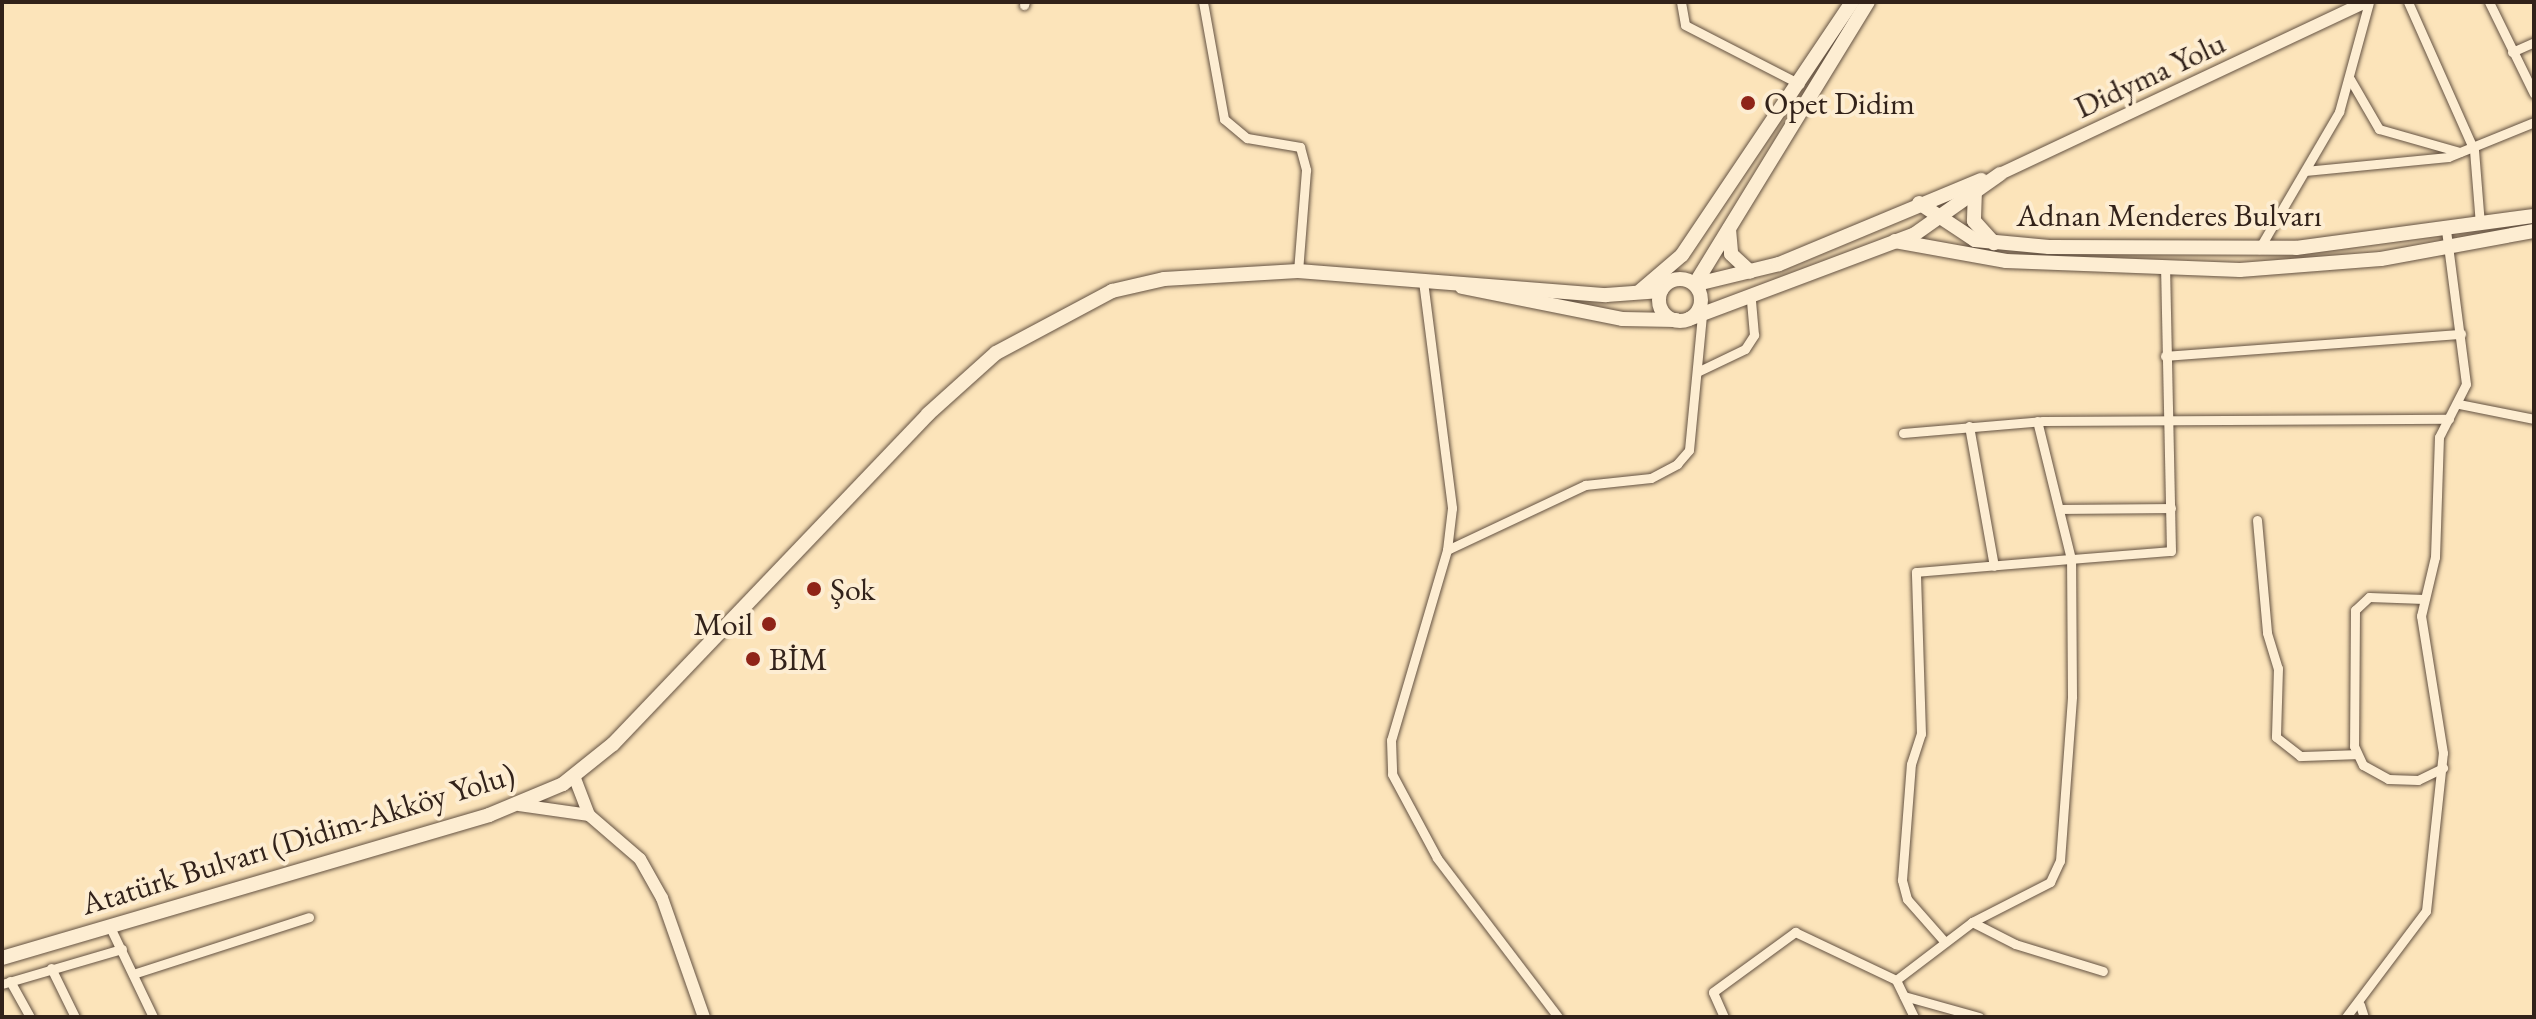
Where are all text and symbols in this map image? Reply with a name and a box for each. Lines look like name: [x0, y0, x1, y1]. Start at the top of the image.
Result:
street label: Didyma Yolu: [2069, 23, 2231, 127]
place label: Opet Didim: [1764, 84, 1915, 122]
marker: Opet Didim: [1739, 94, 1757, 112]
street label: Adnan Menderes Bulvarı: [2016, 196, 2322, 234]
place label: Şok: [830, 570, 875, 608]
marker: Şok: [805, 580, 823, 598]
place label: Moil: [693, 605, 753, 643]
marker: Moil: [760, 615, 778, 633]
place label: BİM: [769, 640, 827, 678]
marker: BİM: [744, 650, 762, 668]
street label: Atatürk Bulvarı (Didim-Akköy Yolu): [77, 755, 519, 923]

